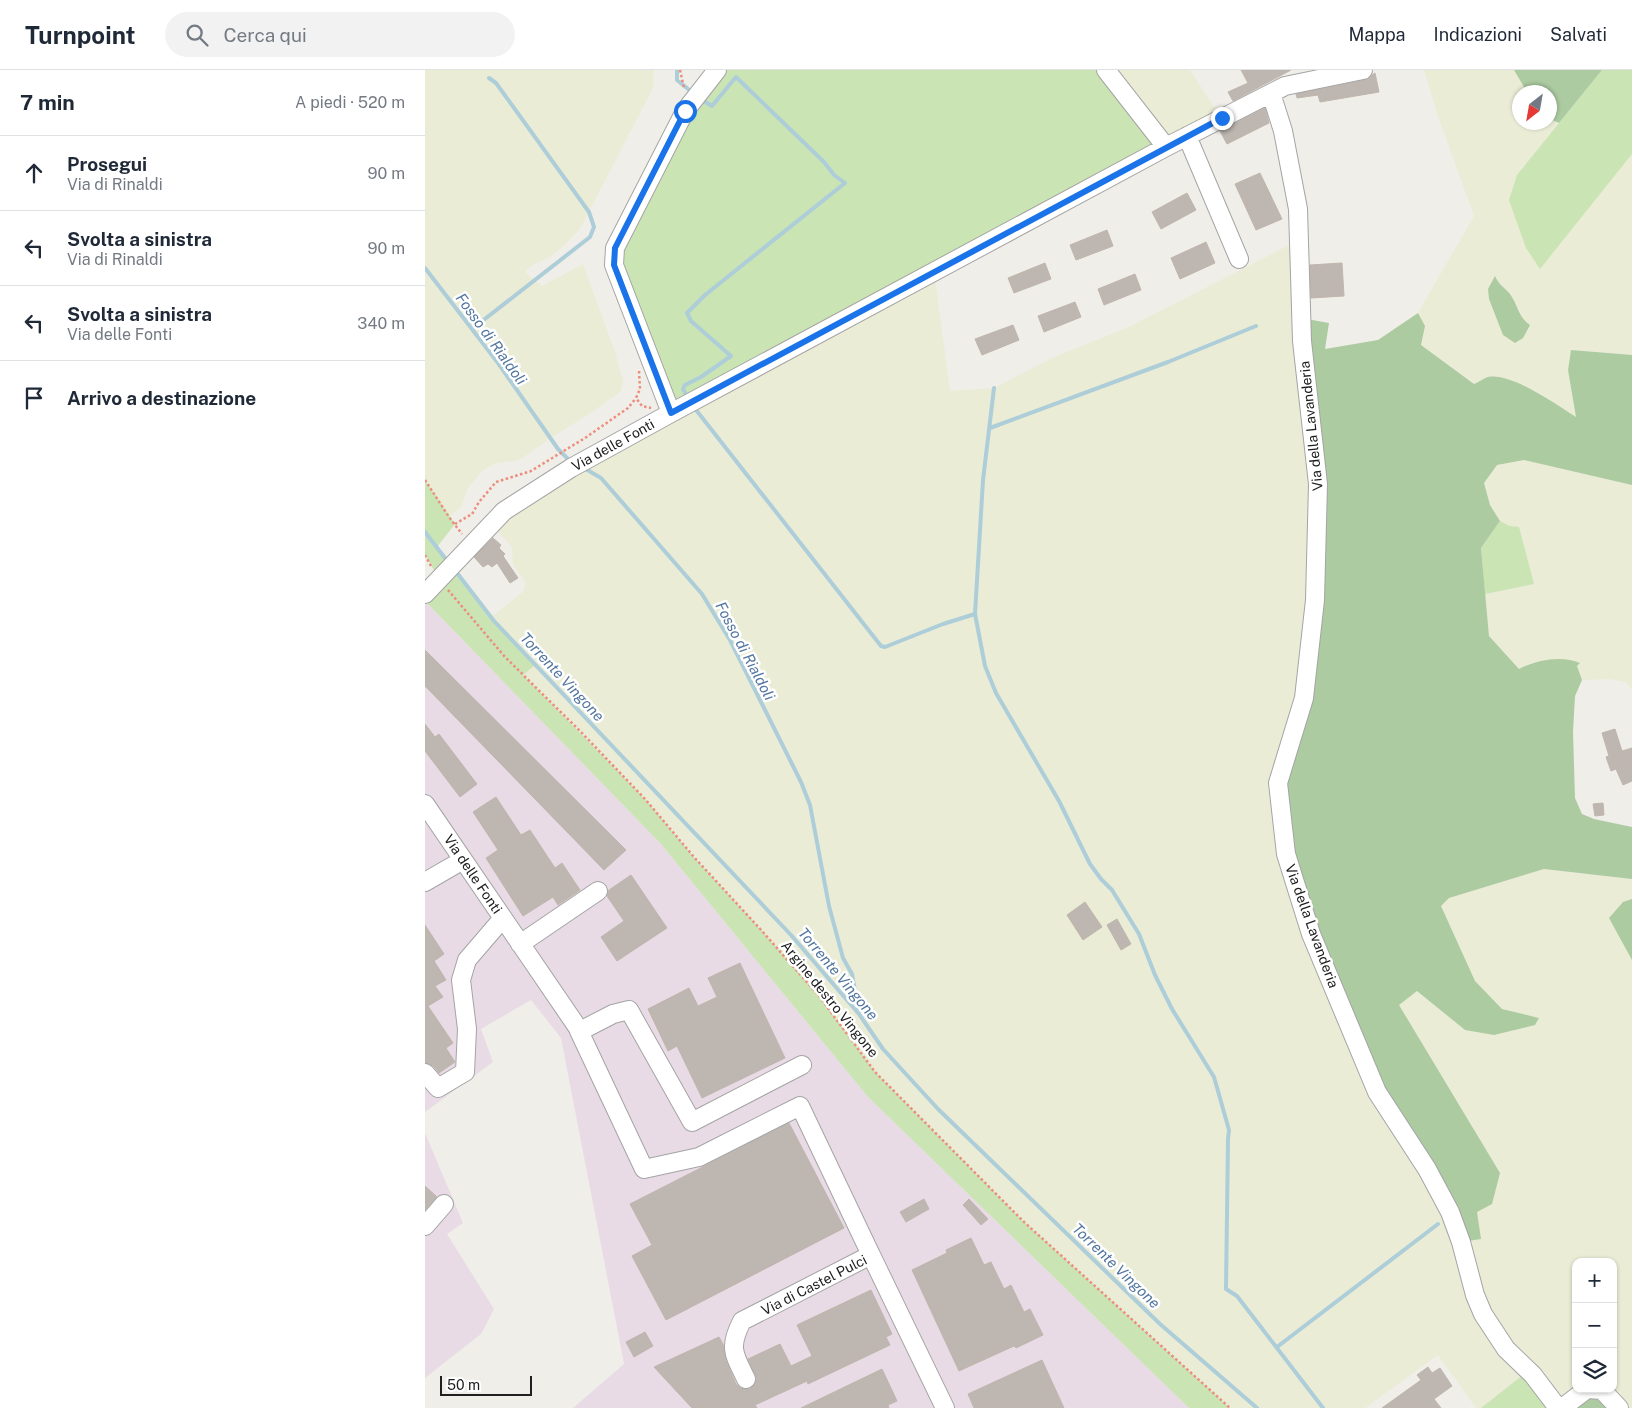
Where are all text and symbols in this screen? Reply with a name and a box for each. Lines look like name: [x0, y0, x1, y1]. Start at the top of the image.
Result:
search box: [165, 12, 515, 57]
text: Turnpoint: [25, 21, 135, 49]
icon: search: [183, 21, 211, 49]
text: Cerca qui: [223, 24, 307, 46]
text: Mappa: [1348, 24, 1406, 45]
text: Indicazioni: [1434, 24, 1522, 45]
text: Salvati: [1550, 24, 1607, 45]
north arrow: [1512, 85, 1557, 130]
text: 7 min: [20, 90, 75, 115]
text: A piedi · 520 m: [295, 93, 405, 112]
route start: [674, 100, 697, 123]
route end: [1211, 107, 1234, 130]
text: Prosegui: [67, 153, 147, 175]
icon: ahead: [20, 159, 48, 187]
text: 90 m: [368, 164, 405, 183]
text: Via di Rinaldi: [67, 175, 163, 194]
text: Svolta a sinistra: [67, 228, 212, 250]
icon: left: [20, 234, 48, 262]
text: 90 m: [368, 239, 405, 258]
text: Via di Rinaldi: [67, 250, 163, 269]
water label: Fosso di Rialdoli: [453, 290, 530, 388]
text: Svolta a sinistra: [67, 303, 212, 325]
icon: left: [20, 309, 48, 337]
text: 340 m: [357, 314, 405, 333]
text: Via delle Fonti: [67, 325, 172, 344]
street label: Via della Lavanderia: [1296, 360, 1326, 492]
icon: arrive: [20, 384, 48, 412]
text: Arrivo a destinazione: [67, 387, 256, 409]
street label: Via delle Fonti: [569, 416, 657, 474]
water label: Fosso di Rialdoli: [712, 599, 779, 703]
water label: Torrente Vingone: [517, 629, 608, 724]
street label: Via delle Fonti: [441, 831, 505, 917]
street label: Via della Lavanderia: [1282, 862, 1342, 990]
water label: Torrente Vingone: [795, 924, 882, 1023]
street label: Argine destro Vingone: [778, 938, 882, 1060]
water label: Torrente Vingone: [1069, 1220, 1164, 1312]
street label: Via di Castel Pulci: [759, 1252, 869, 1318]
map controls: [1572, 1258, 1617, 1393]
button: +: [1572, 1258, 1617, 1303]
button: −: [1572, 1303, 1617, 1348]
button: layers: [1572, 1348, 1617, 1393]
scale bar: [440, 1373, 533, 1396]
text: 50 m: [447, 1377, 480, 1393]

